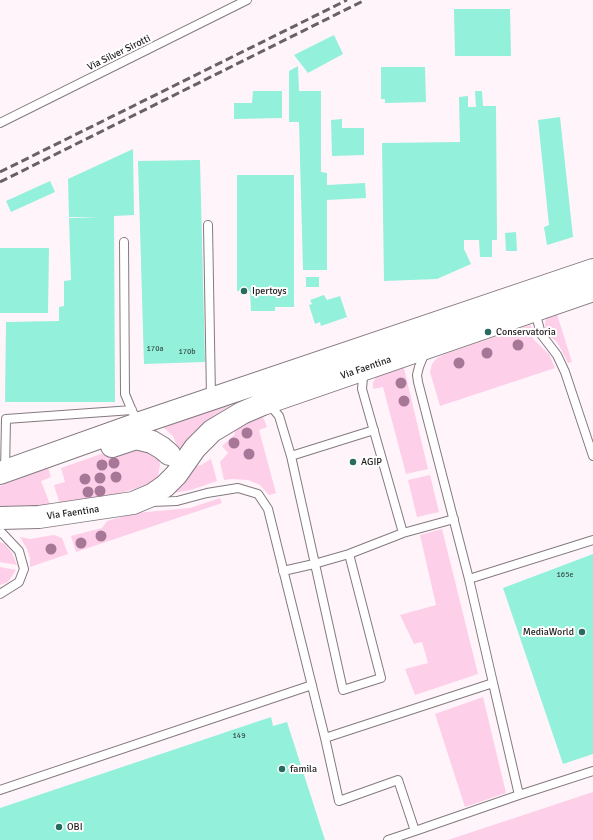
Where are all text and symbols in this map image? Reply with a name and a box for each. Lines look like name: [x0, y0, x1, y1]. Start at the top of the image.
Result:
street label: Via Silver Sirotti: [85, 33, 153, 73]
place label: Ipertoys: [252, 285, 287, 297]
marker: Ipertoys: [239, 286, 249, 296]
place label: Conservatoria: [496, 326, 556, 338]
marker: Conservatoria: [483, 327, 493, 337]
house number: 170a: [146, 344, 164, 354]
house number: 170b: [178, 347, 196, 357]
street label: Via Faentina: [339, 354, 393, 382]
place label: AGIP: [361, 456, 382, 468]
marker: AGIP: [348, 457, 358, 467]
street label: Via Faentina: [46, 503, 100, 523]
house number: 165e: [557, 570, 573, 580]
place label: MediaWorld: [523, 626, 574, 638]
marker: MediaWorld: [577, 627, 587, 637]
house number: 149: [233, 731, 245, 741]
place label: famila: [290, 763, 317, 775]
marker: famila: [277, 764, 287, 774]
place label: OBI: [67, 821, 83, 833]
marker: OBI: [54, 822, 64, 832]

